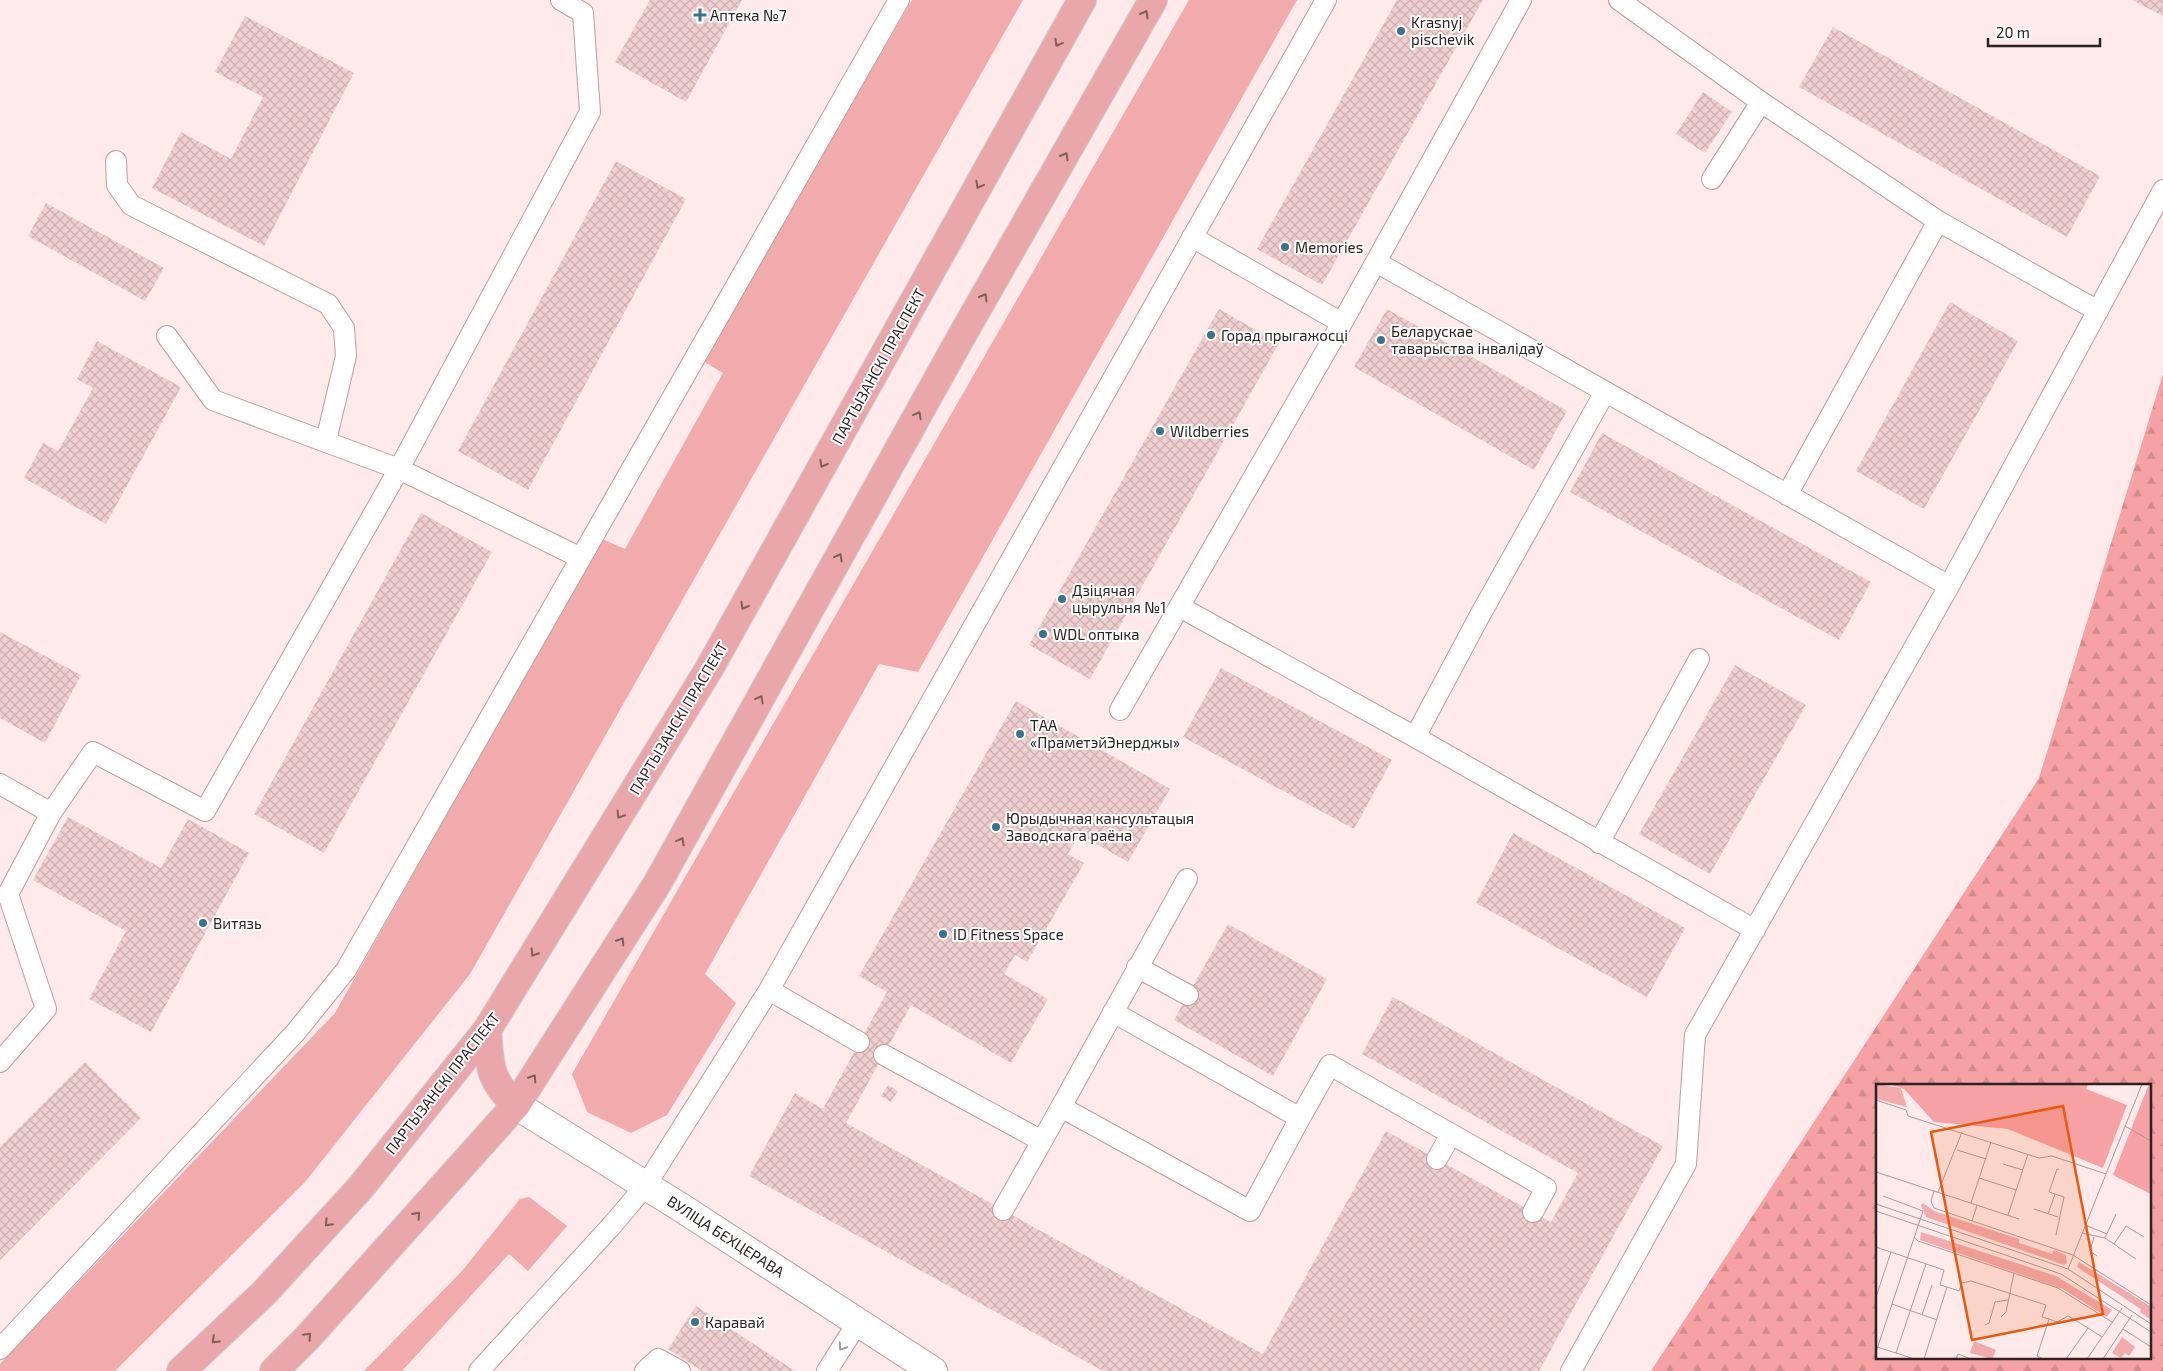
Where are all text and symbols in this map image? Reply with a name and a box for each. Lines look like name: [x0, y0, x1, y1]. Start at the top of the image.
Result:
place label: Аптека №7: [710, 6, 787, 24]
marker: Аптека №7: [694, 9, 706, 21]
one-way arrow: [1139, 11, 1149, 20]
place label: Krasnyj pischevik: [1411, 13, 1475, 48]
scale bar: [1988, 15, 2100, 47]
text: 20 m: [1996, 23, 2030, 41]
marker: Krasnyj pischevik: [1395, 25, 1407, 37]
one-way arrow: [1054, 37, 1064, 46]
one-way arrow: [1059, 152, 1069, 161]
one-way arrow: [975, 179, 985, 188]
place label: Memories: [1295, 238, 1363, 256]
marker: Memories: [1279, 241, 1291, 253]
street label: ПАРТЫЗАНСКІ ПРАСПЕКТ: [828, 285, 928, 447]
one-way arrow: [978, 293, 988, 302]
place label: Беларускае таварыства інвалідаў: [1391, 322, 1544, 358]
place label: Горад прыгажосці: [1221, 326, 1348, 344]
marker: Горад прыгажосці: [1205, 329, 1217, 341]
marker: Беларускае таварыства інвалідаў: [1375, 334, 1387, 346]
one-way arrow: [912, 412, 922, 421]
place label: Wildberries: [1170, 422, 1249, 440]
marker: Wildberries: [1154, 425, 1166, 437]
one-way arrow: [820, 459, 830, 468]
one-way arrow: [833, 554, 843, 563]
place label: Дзіцячая цырульня №1: [1072, 581, 1166, 617]
marker: Дзіцячая цырульня №1: [1056, 593, 1068, 605]
one-way arrow: [741, 601, 751, 610]
place label: WDL оптыка: [1053, 625, 1140, 643]
marker: WDL оптыка: [1037, 628, 1049, 640]
street label: ПАРТЫЗАНСКІ ПРАСПЕКТ: [625, 638, 731, 798]
one-way arrow: [754, 696, 764, 705]
place label: ТАА «ПраметэйЭнерджы»: [1030, 716, 1180, 751]
marker: ТАА «ПраметэйЭнерджы»: [1014, 728, 1026, 740]
one-way arrow: [616, 809, 626, 818]
place label: Юрыдычная кансультацыя Заводскага раёна: [1006, 809, 1194, 844]
marker: Юрыдычная кансультацыя Заводскага раёна: [990, 821, 1002, 833]
one-way arrow: [675, 838, 685, 847]
place label: Витязь: [213, 914, 262, 932]
marker: Витязь: [197, 917, 209, 929]
place label: ID Fitness Space: [953, 925, 1064, 943]
marker: ID Fitness Space: [937, 928, 949, 940]
one-way arrow: [614, 938, 624, 947]
one-way arrow: [531, 948, 541, 957]
street label: ПАРТЫЗАНСКІ ПРАСПЕКТ: [381, 1008, 503, 1157]
one-way arrow: [527, 1075, 536, 1084]
inset map: [1876, 1084, 2150, 1358]
street label: ВУЛІЦА БЕХЦЕРАВА: [664, 1191, 788, 1281]
one-way arrow: [411, 1212, 420, 1221]
one-way arrow: [325, 1218, 334, 1227]
place label: Каравай: [705, 1313, 765, 1331]
marker: Каравай: [689, 1316, 701, 1328]
one-way arrow: [302, 1333, 311, 1342]
one-way arrow: [211, 1334, 220, 1343]
one-way arrow: [839, 1341, 849, 1350]

